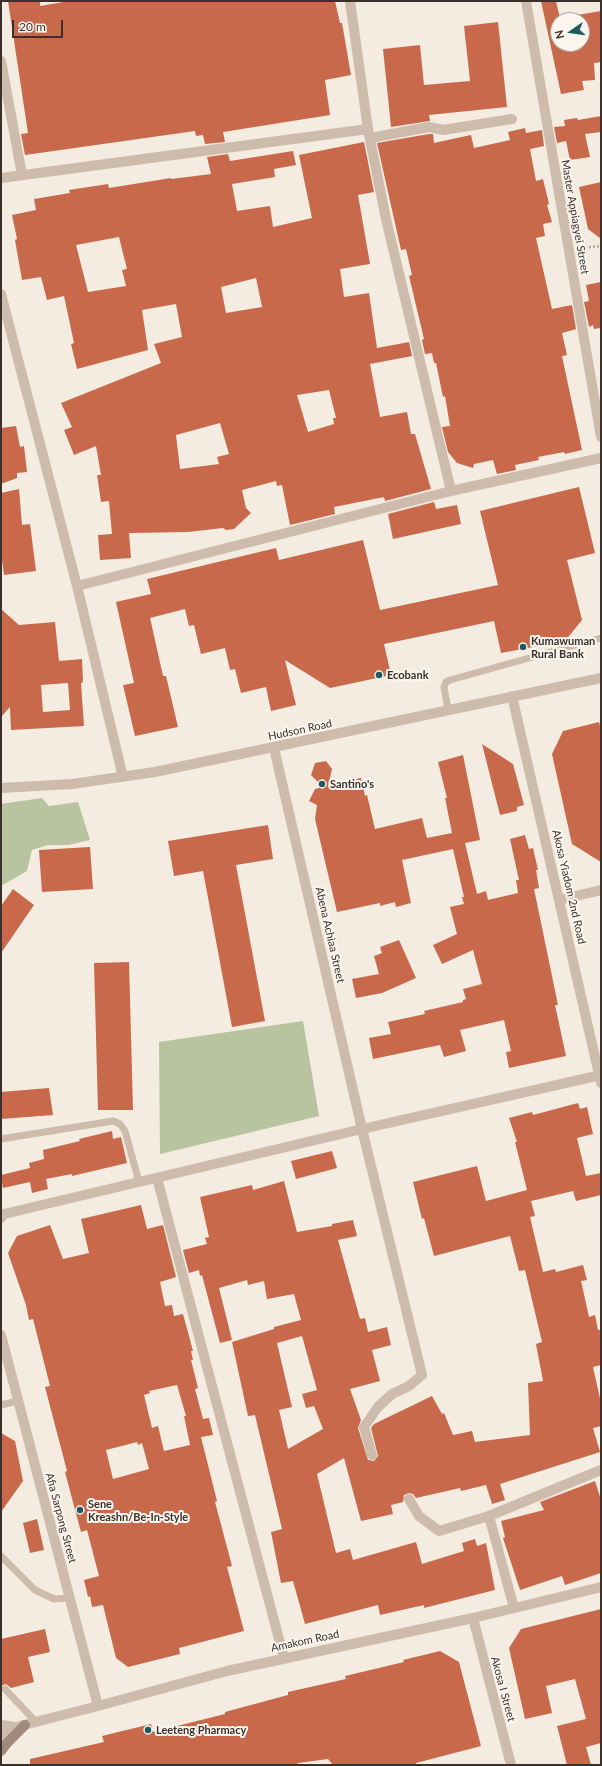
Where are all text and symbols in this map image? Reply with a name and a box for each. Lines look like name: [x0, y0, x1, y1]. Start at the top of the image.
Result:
scale bar: [14, 12, 65, 38]
north arrow: [550, 12, 590, 52]
text: 20 m: [19, 19, 46, 34]
text: N: [552, 29, 566, 40]
street label: Master Appiagyei Street: [558, 159, 592, 275]
place label: Kumawuman Rural Bank: [531, 634, 595, 660]
marker: Kumawuman Rural Bank: [518, 642, 528, 652]
place label: Ecobank: [387, 668, 429, 682]
marker: Ecobank: [374, 670, 384, 680]
street label: Hudson Road: [267, 717, 333, 743]
place label: Santino's: [330, 777, 374, 791]
marker: Santino's: [317, 779, 327, 789]
street label: Akosa Yiadom 2nd Road: [549, 828, 589, 946]
street label: Abena Achiaa Street: [313, 886, 347, 984]
street label: Afia Sarpong Street: [43, 1471, 79, 1565]
place label: Sene Kreashn/Be-In-Style: [88, 1497, 188, 1523]
marker: Sene Kreashn/Be-In-Style: [75, 1505, 85, 1515]
street label: Amakom Road: [270, 1627, 340, 1655]
street label: Akosa I Street: [488, 1655, 518, 1723]
place label: Leeteng Pharmacy: [156, 1723, 246, 1737]
marker: Leeteng Pharmacy: [143, 1725, 153, 1735]

